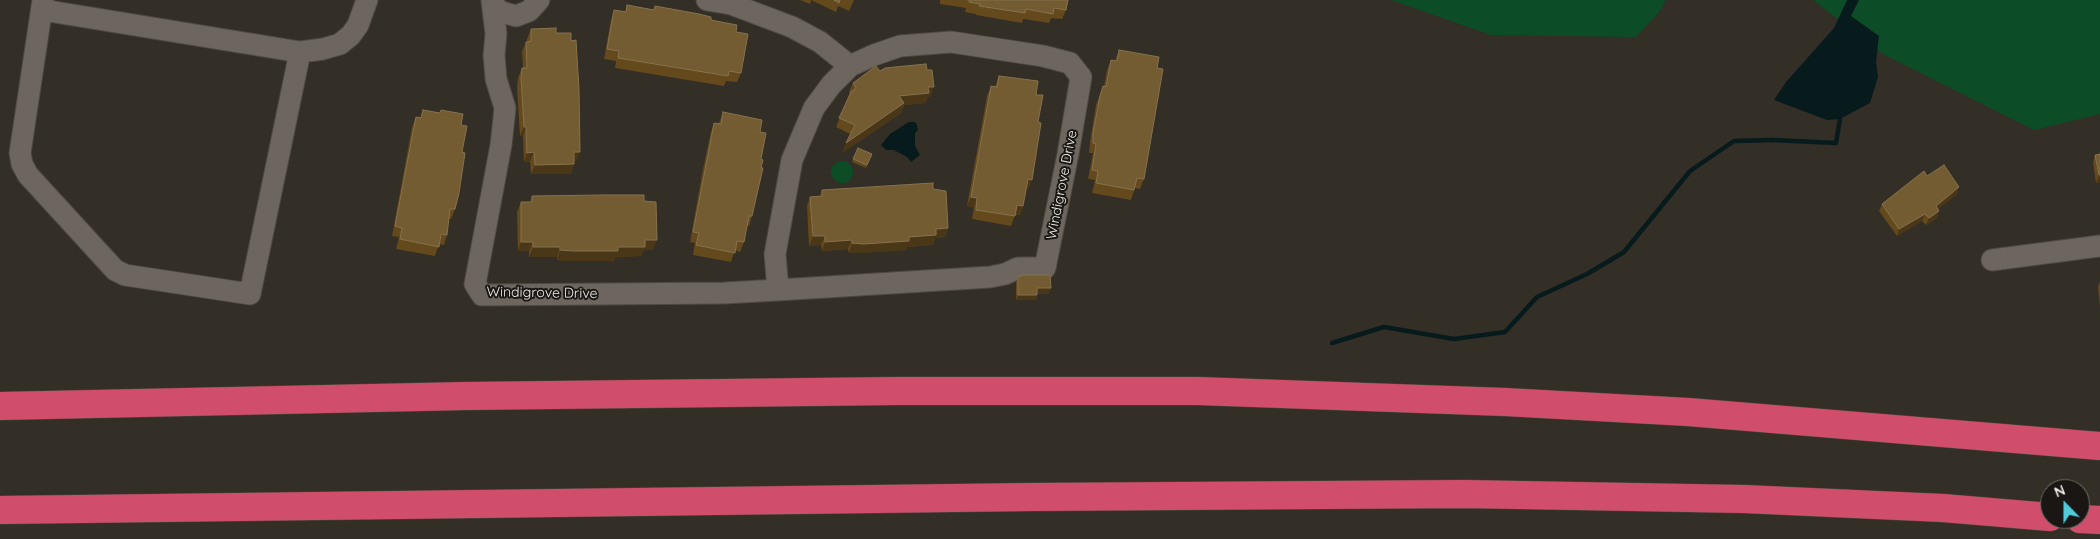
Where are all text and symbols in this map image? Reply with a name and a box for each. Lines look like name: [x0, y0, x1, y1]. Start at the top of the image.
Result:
street label: Windigrove Drive: [1043, 129, 1081, 241]
street label: Windigrove Drive: [486, 284, 598, 302]
north arrow: [2040, 479, 2090, 529]
text: N: [2052, 481, 2068, 501]

